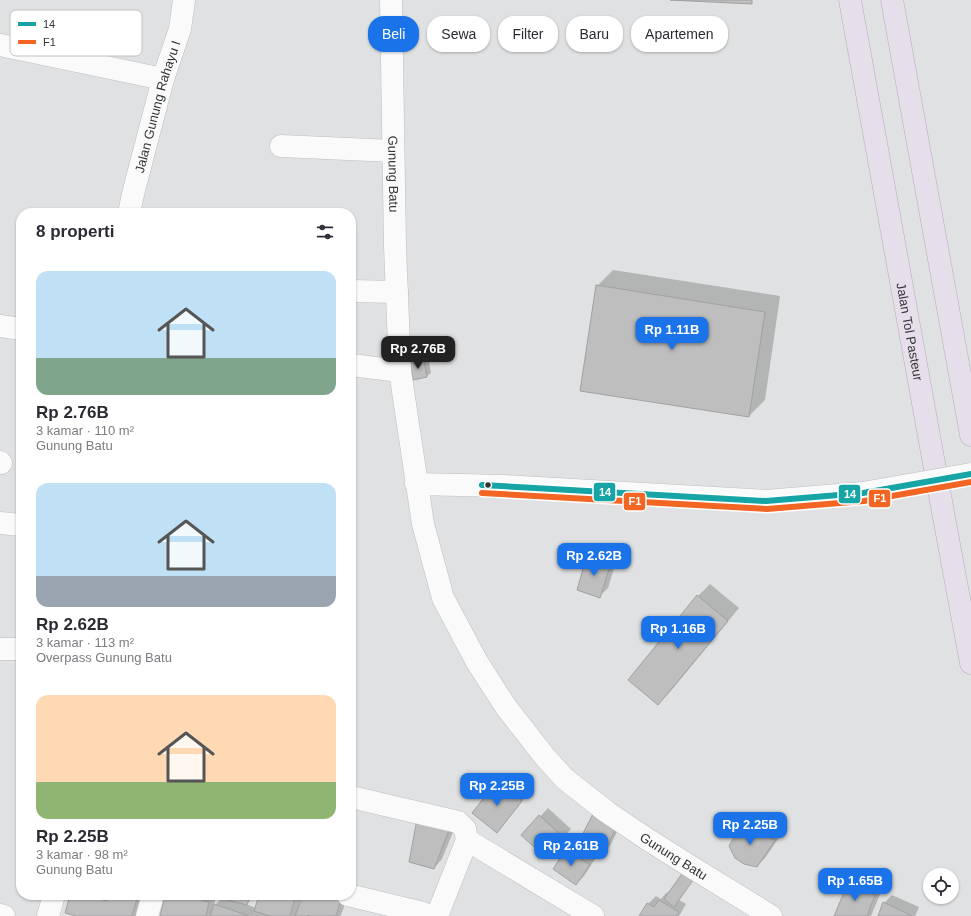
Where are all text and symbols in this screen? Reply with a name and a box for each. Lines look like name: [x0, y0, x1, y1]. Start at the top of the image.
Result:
legend: [10, 10, 142, 56]
chip: Beli: [368, 16, 419, 52]
chip: Sewa: [427, 16, 490, 52]
chip: Filter: [498, 16, 558, 52]
chip: Baru: [566, 16, 623, 52]
chip: Apartemen: [631, 16, 728, 52]
text: 14: [43, 18, 55, 30]
text: F1: [43, 36, 56, 48]
street label: Jalan Gunung Rahayu I: [132, 39, 183, 175]
street label: Gunung Batu: [385, 136, 401, 212]
icon: filters: [314, 221, 336, 243]
text: 8 properti: [36, 222, 114, 241]
street label: Jalan Tol Pasteur: [893, 281, 926, 383]
icon: home: [150, 297, 222, 369]
pin: Rp 1.11B: [631, 317, 713, 351]
text: Rp 1.11B: [645, 322, 699, 337]
pin: Rp 2.76B: [377, 336, 459, 370]
text: Rp 2.76B: [390, 341, 446, 356]
text: Rp 2.76B: [36, 403, 109, 422]
text: 3 kamar · 110 m²: [36, 423, 134, 438]
text: Gunung Batu: [36, 438, 113, 453]
unlabelled marker: [483, 480, 493, 490]
line badge: 14: [593, 482, 616, 502]
line badge: 14: [838, 484, 861, 504]
text: 14: [599, 486, 612, 498]
text: 14: [844, 488, 857, 500]
line badge: F1: [868, 489, 891, 508]
line badge: F1: [623, 492, 646, 511]
text: F1: [874, 492, 886, 504]
text: F1: [629, 495, 641, 507]
icon: home: [150, 509, 222, 581]
pin: Rp 2.62B: [553, 543, 635, 577]
text: Rp 2.62B: [566, 548, 622, 563]
text: Rp 2.62B: [36, 615, 109, 634]
pin: Rp 1.16B: [637, 616, 719, 650]
text: Rp 1.16B: [650, 621, 706, 636]
text: 3 kamar · 113 m²: [36, 635, 134, 650]
text: Overpass Gunung Batu: [36, 650, 172, 665]
icon: home: [150, 721, 222, 793]
pin: Rp 2.25B: [456, 773, 538, 807]
text: Rp 2.25B: [469, 778, 525, 793]
pin: Rp 2.25B: [709, 812, 791, 846]
text: Rp 2.25B: [722, 817, 778, 832]
text: Rp 2.25B: [36, 827, 109, 846]
street label: Gunung Batu: [637, 829, 710, 883]
pin: Rp 2.61B: [530, 833, 612, 867]
text: Rp 2.61B: [543, 838, 599, 853]
text: 3 kamar · 98 m²: [36, 847, 128, 862]
text: Gunung Batu: [36, 862, 113, 877]
pin: Rp 1.65B: [814, 868, 896, 902]
map controls: [923, 868, 959, 904]
button: locate: [923, 868, 959, 904]
text: Rp 1.65B: [827, 873, 883, 888]

